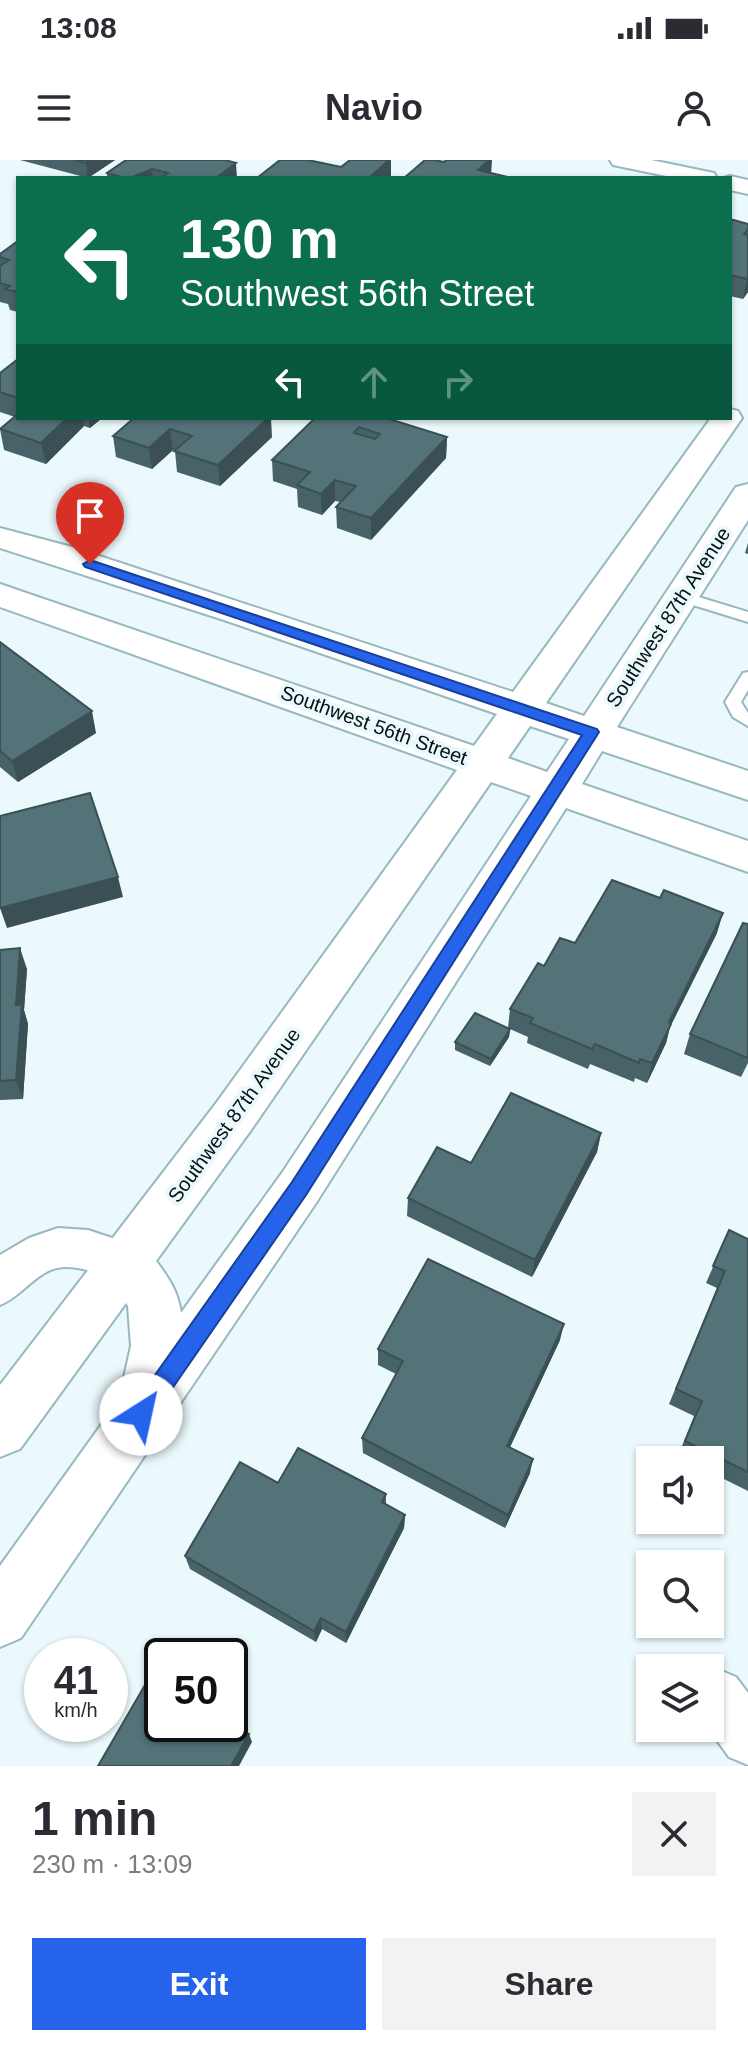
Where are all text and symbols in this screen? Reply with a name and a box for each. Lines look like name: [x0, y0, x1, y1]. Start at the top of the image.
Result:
text: 13:08: [40, 11, 117, 44]
icon: menu: [32, 86, 76, 130]
icon: person: [672, 86, 716, 130]
text: Navio: [325, 87, 423, 128]
text: 130 m: [180, 207, 339, 270]
icon: left: [48, 208, 152, 312]
text: Southwest 56th Street: [180, 273, 534, 314]
icon: left: [268, 360, 312, 404]
icon: ahead: [352, 360, 396, 404]
icon: right: [436, 360, 480, 404]
pin: [56, 482, 124, 564]
icon: arrive: [68, 494, 112, 538]
street label: Southwest 87th Avenue: [602, 523, 734, 711]
street label: Southwest 56th Street: [278, 681, 471, 769]
street label: Southwest 87th Avenue: [163, 1024, 305, 1206]
position arrow: [99, 1372, 183, 1456]
map controls: [636, 1446, 724, 1742]
button: sound: [636, 1446, 724, 1534]
button: search: [636, 1550, 724, 1638]
speed limit sign: 50: [144, 1638, 248, 1742]
button: layers: [636, 1654, 724, 1742]
text: 41: [54, 1658, 98, 1702]
text: km/h: [54, 1699, 98, 1721]
text: 1 min: [32, 1792, 157, 1845]
button: close: [632, 1792, 716, 1876]
text: 230 m · 13:09: [32, 1849, 192, 1879]
button: Exit: [32, 1938, 366, 2030]
button: Share: [382, 1938, 716, 2030]

